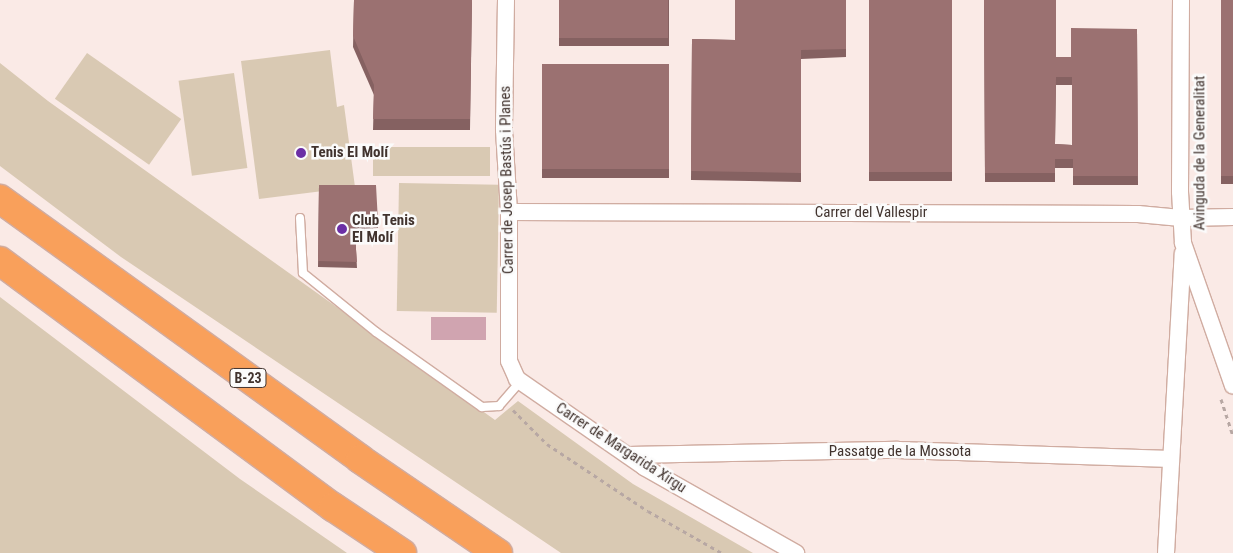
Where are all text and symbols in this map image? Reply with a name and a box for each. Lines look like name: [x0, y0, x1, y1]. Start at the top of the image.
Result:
street label: Avinguda de la Generalitat: [1191, 76, 1209, 230]
street label: Carrer de Josep Bastús i Planes: [496, 86, 518, 274]
place label: Tenis El Molí: [311, 144, 388, 162]
marker: Tenis El Molí: [295, 147, 307, 159]
street label: Carrer del Vallespir: [815, 204, 927, 222]
place label: Club Tenis El Molí: [352, 211, 415, 246]
marker: Club Tenis El Molí: [336, 223, 348, 235]
road number: B-23: [229, 366, 267, 389]
street label: Carrer de Margarida Xirgu: [552, 399, 690, 497]
street label: Passatge de la Mossota: [829, 443, 971, 461]

